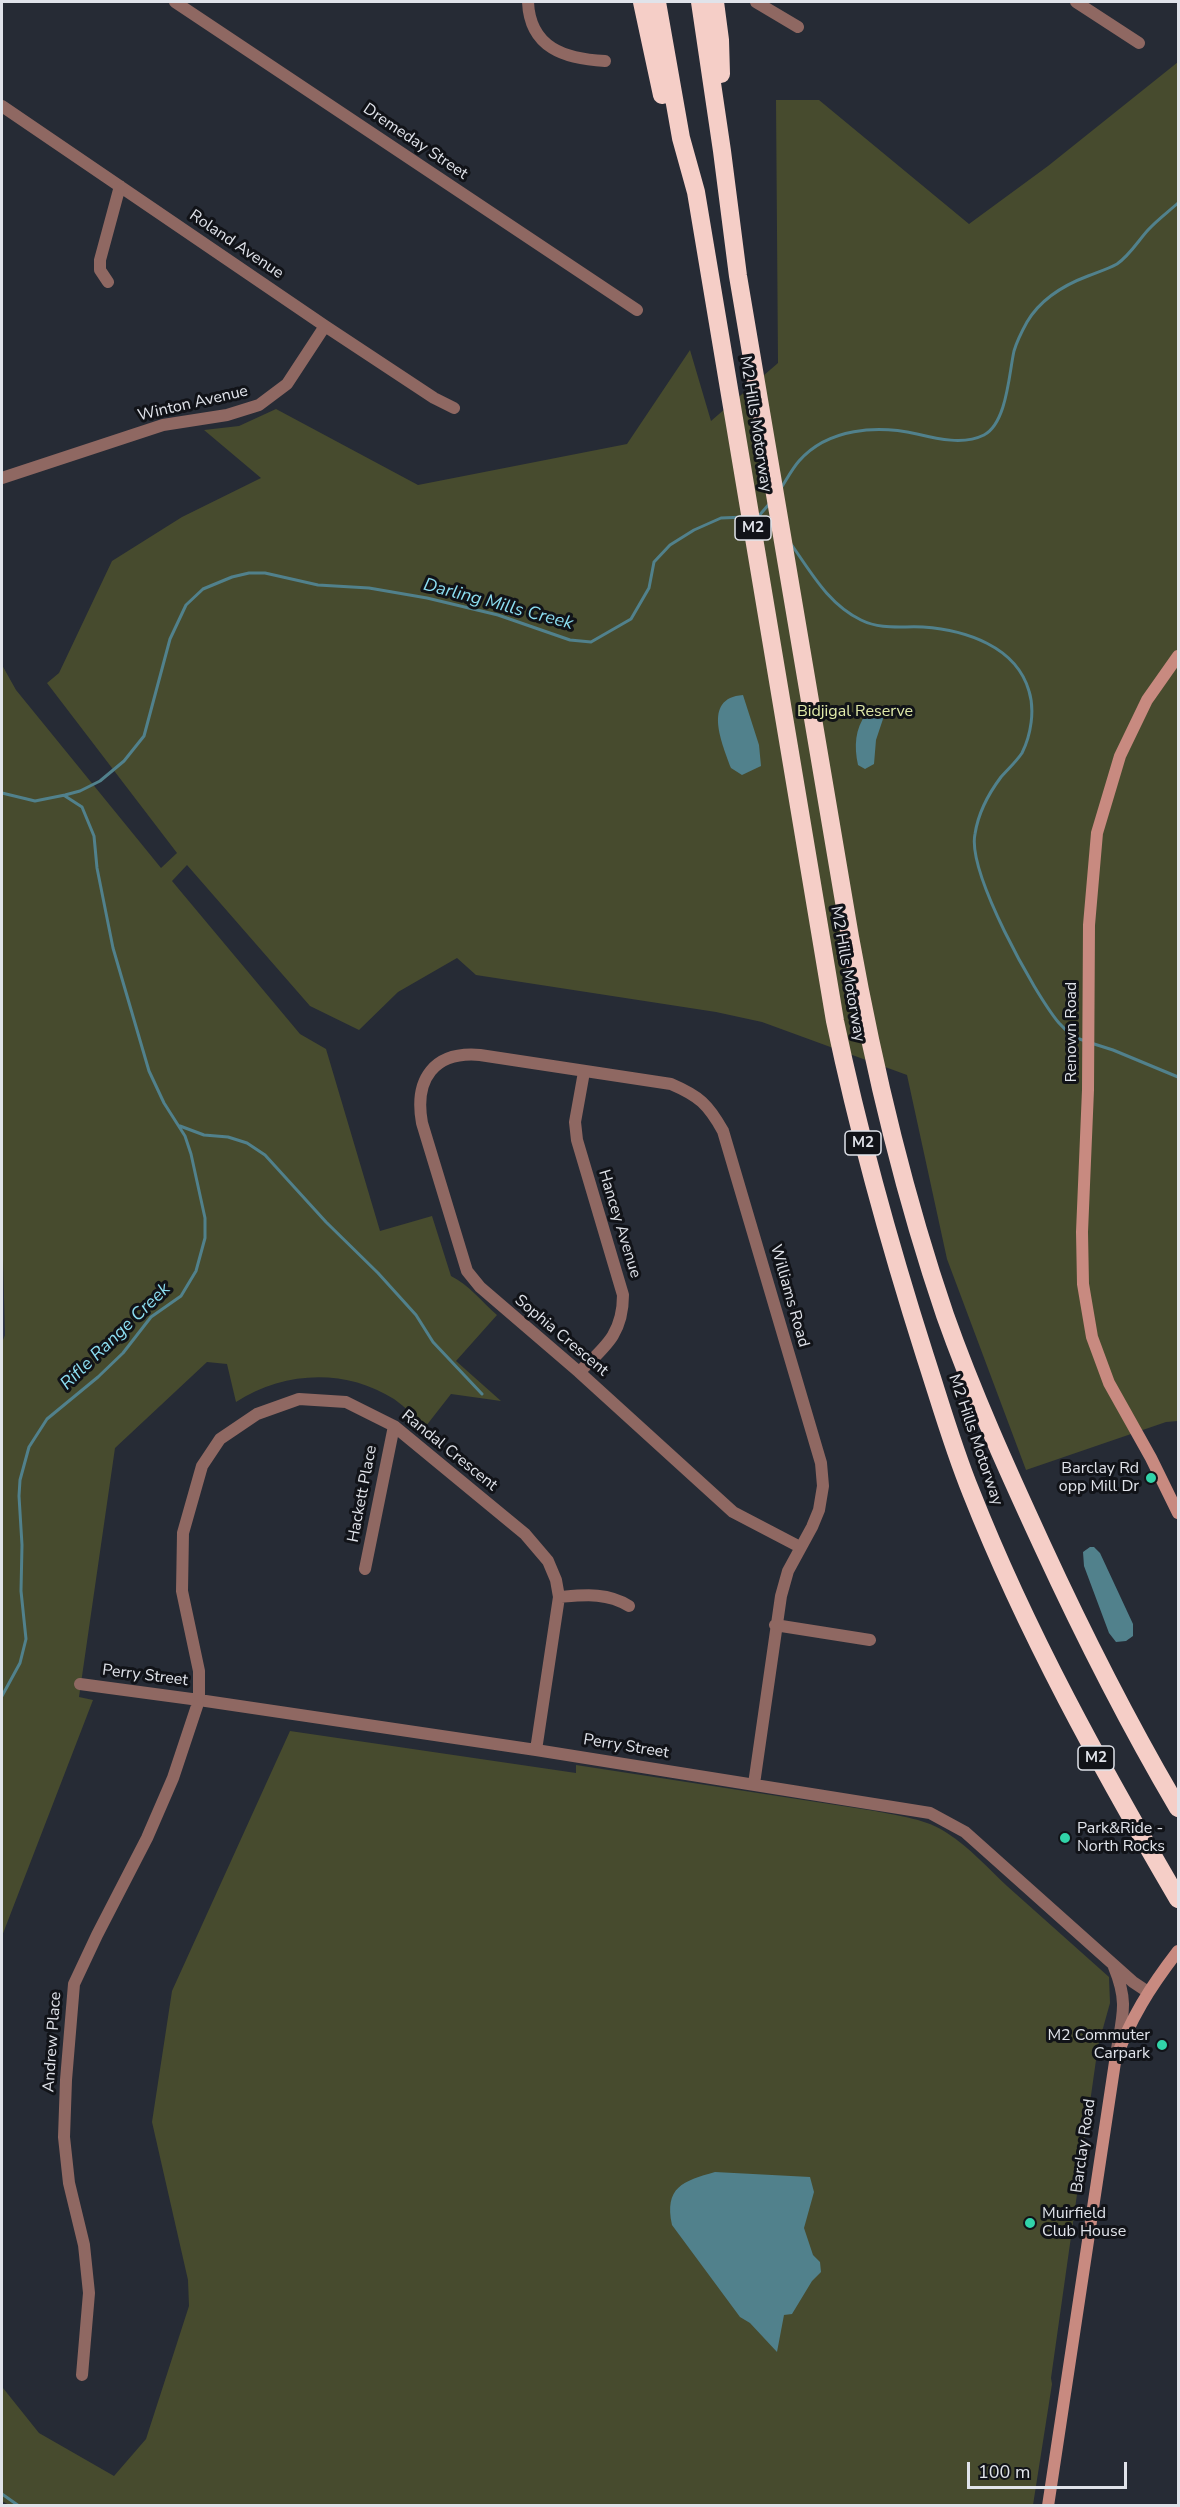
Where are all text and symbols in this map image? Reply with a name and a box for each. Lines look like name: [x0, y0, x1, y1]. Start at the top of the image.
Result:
street label: Dremeday Street: [359, 100, 471, 184]
street label: Roland Avenue: [185, 206, 287, 284]
street label: M2 Hills Motorway: [735, 355, 775, 493]
street label: Winton Avenue: [136, 382, 250, 426]
road number: M2: [735, 516, 771, 540]
water label: Darling Mills Creek: [421, 575, 575, 635]
park label: Bidjigal Reserve: [797, 702, 913, 722]
street label: M2 Hills Motorway: [826, 905, 868, 1043]
street label: Renown Road: [1062, 982, 1082, 1082]
road number: M2: [845, 1131, 881, 1155]
street label: Hancey Avenue: [593, 1168, 645, 1280]
street label: Williams Road: [765, 1243, 813, 1349]
water label: Rifle Range Creek: [56, 1279, 176, 1395]
street label: Sophia Crescent: [510, 1291, 612, 1381]
street label: M2 Hills Motorway: [944, 1372, 1006, 1508]
street label: Randal Crescent: [397, 1406, 501, 1496]
street label: Hackett Place: [344, 1444, 382, 1544]
place label: Barclay Rd opp Mill Dr: [1059, 1459, 1139, 1497]
marker: Barclay Rd opp Mill Dr: [1144, 1471, 1158, 1485]
street label: Perry Street: [101, 1661, 189, 1691]
street label: Perry Street: [582, 1731, 670, 1763]
road number: M2: [1078, 1746, 1114, 1770]
place label: Park&Ride - North Rocks: [1077, 1819, 1165, 1857]
marker: Park&Ride - North Rocks: [1058, 1831, 1072, 1845]
street label: Andrew Place: [40, 1991, 66, 2093]
place label: M2 Commuter Carpark: [1047, 2026, 1150, 2064]
marker: M2 Commuter Carpark: [1155, 2038, 1169, 2052]
street label: Barclay Road: [1068, 2098, 1100, 2194]
place label: Muirfield Club House: [1042, 2204, 1126, 2242]
marker: Muirfield Club House: [1023, 2216, 1037, 2230]
scale bar: [970, 2450, 1130, 2488]
text: 100 m: [978, 2460, 1030, 2484]

